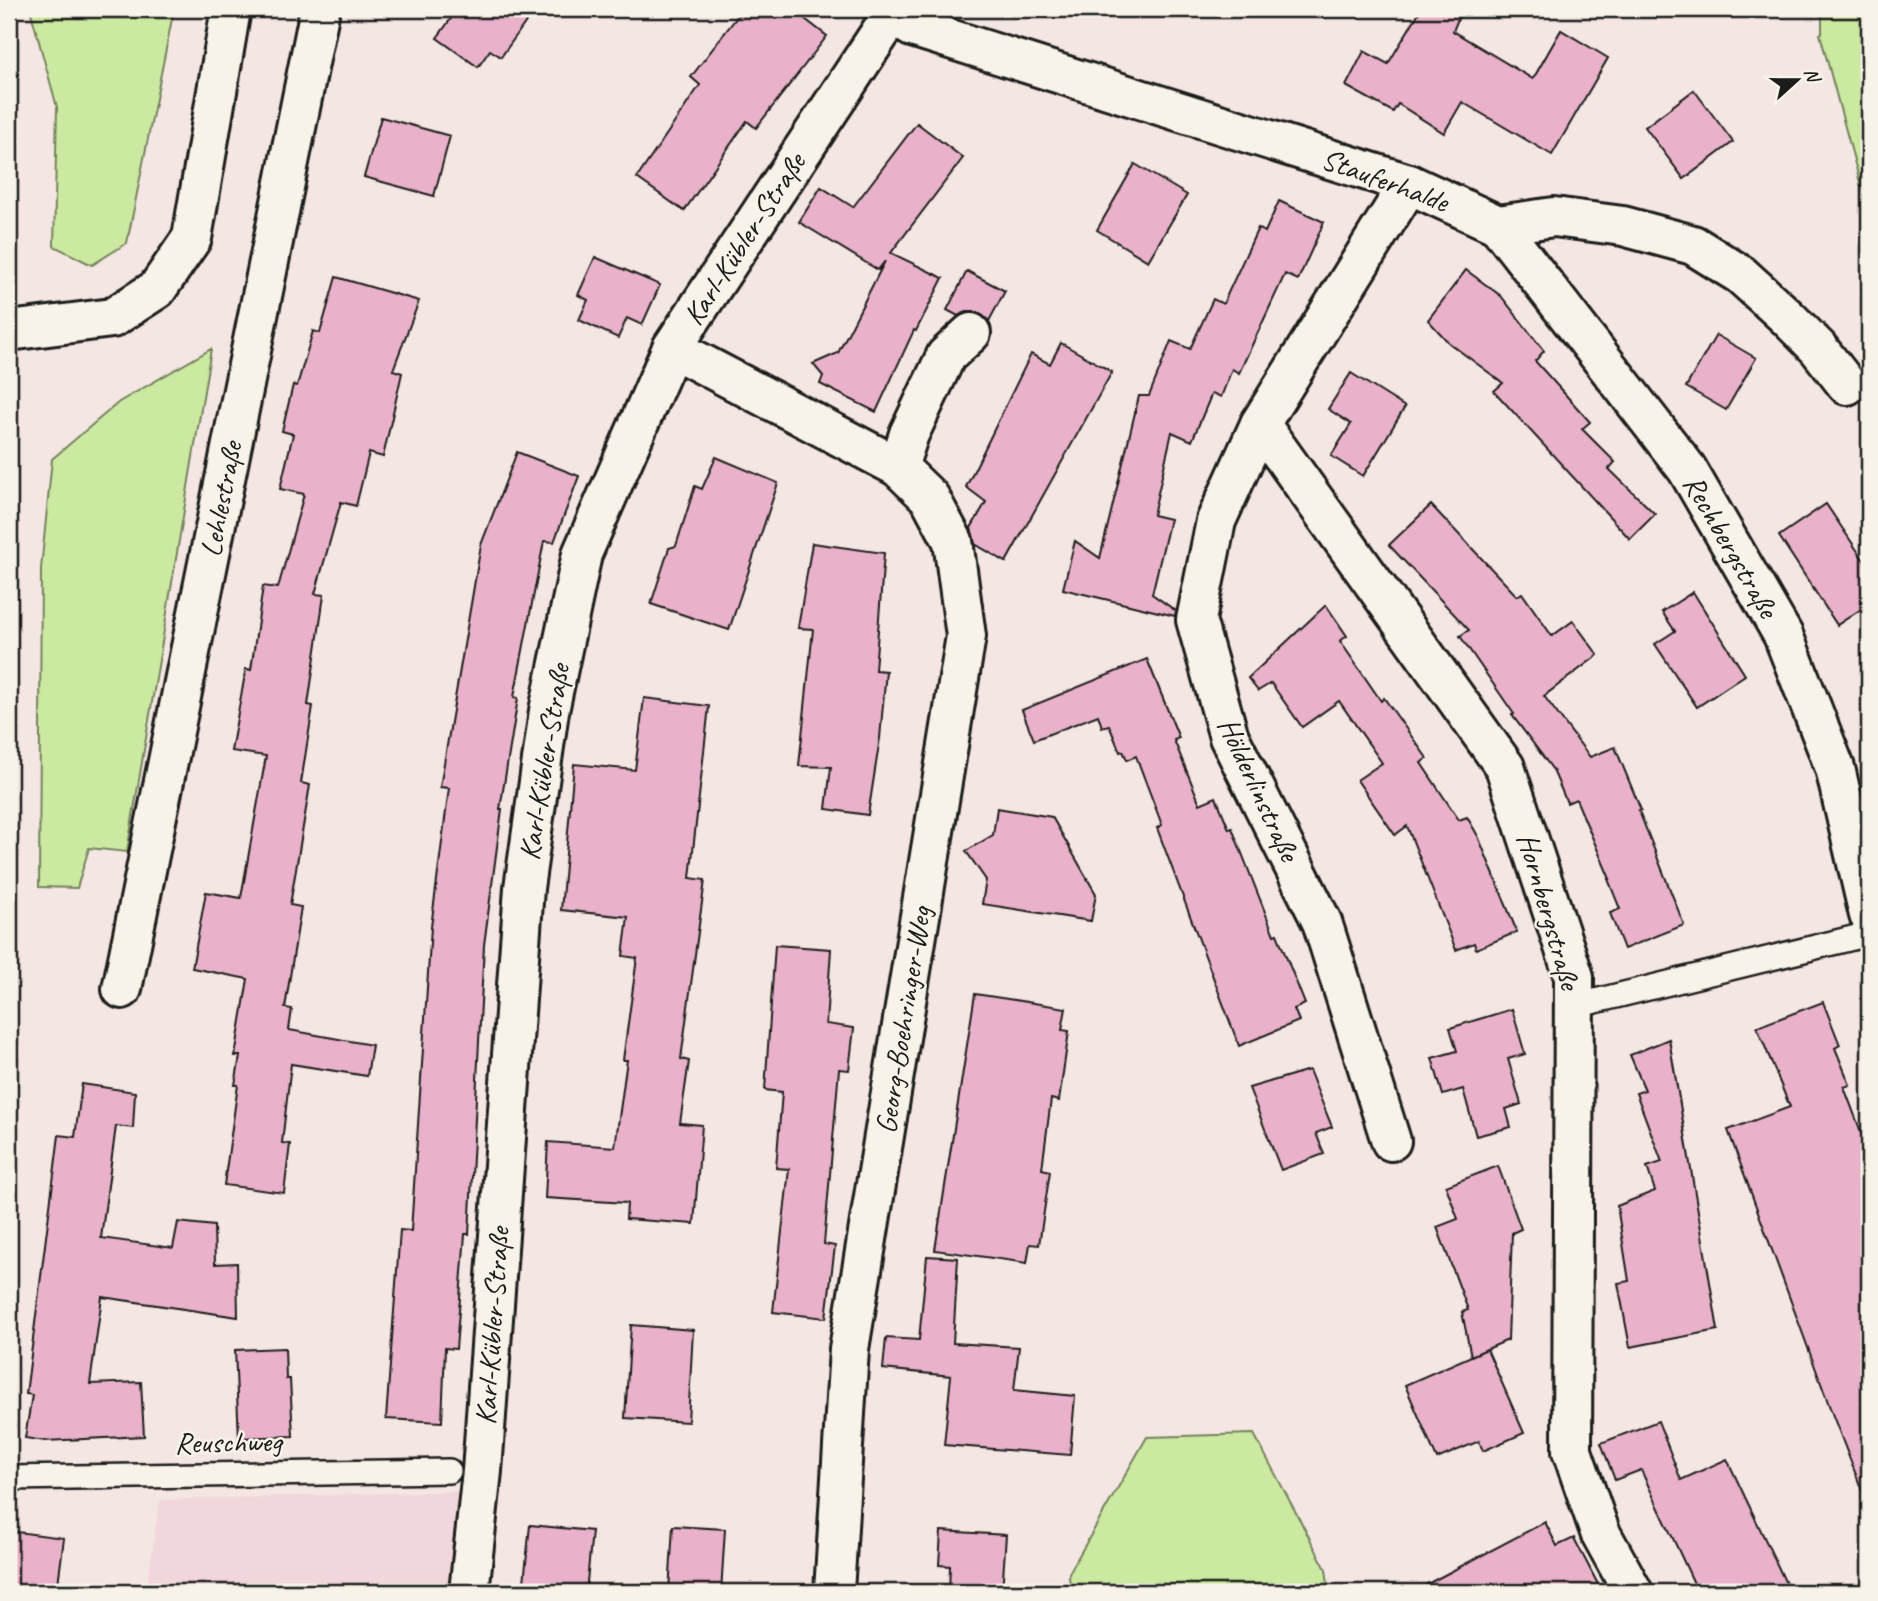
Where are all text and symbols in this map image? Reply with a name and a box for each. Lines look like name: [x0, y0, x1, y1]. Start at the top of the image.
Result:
north arrow: [1762, 46, 1832, 116]
text: N: [1799, 64, 1826, 87]
street label: Stauferhalde: [1316, 140, 1456, 221]
street label: Karl-Kübler-Straße: [674, 144, 815, 332]
street label: Lehlestraße: [191, 436, 251, 560]
street label: Rechbergstraße: [1675, 468, 1788, 626]
street label: Karl-Kübler-Straße: [510, 659, 579, 863]
street label: Hölderlinstraße: [1209, 711, 1310, 869]
street label: Hornbergstraße: [1509, 828, 1590, 996]
street label: Georg-Boehringer-Weg: [866, 902, 940, 1136]
street label: Karl-Kübler-Straße: [466, 1224, 518, 1426]
street label: Reuschweg: [174, 1422, 284, 1462]

